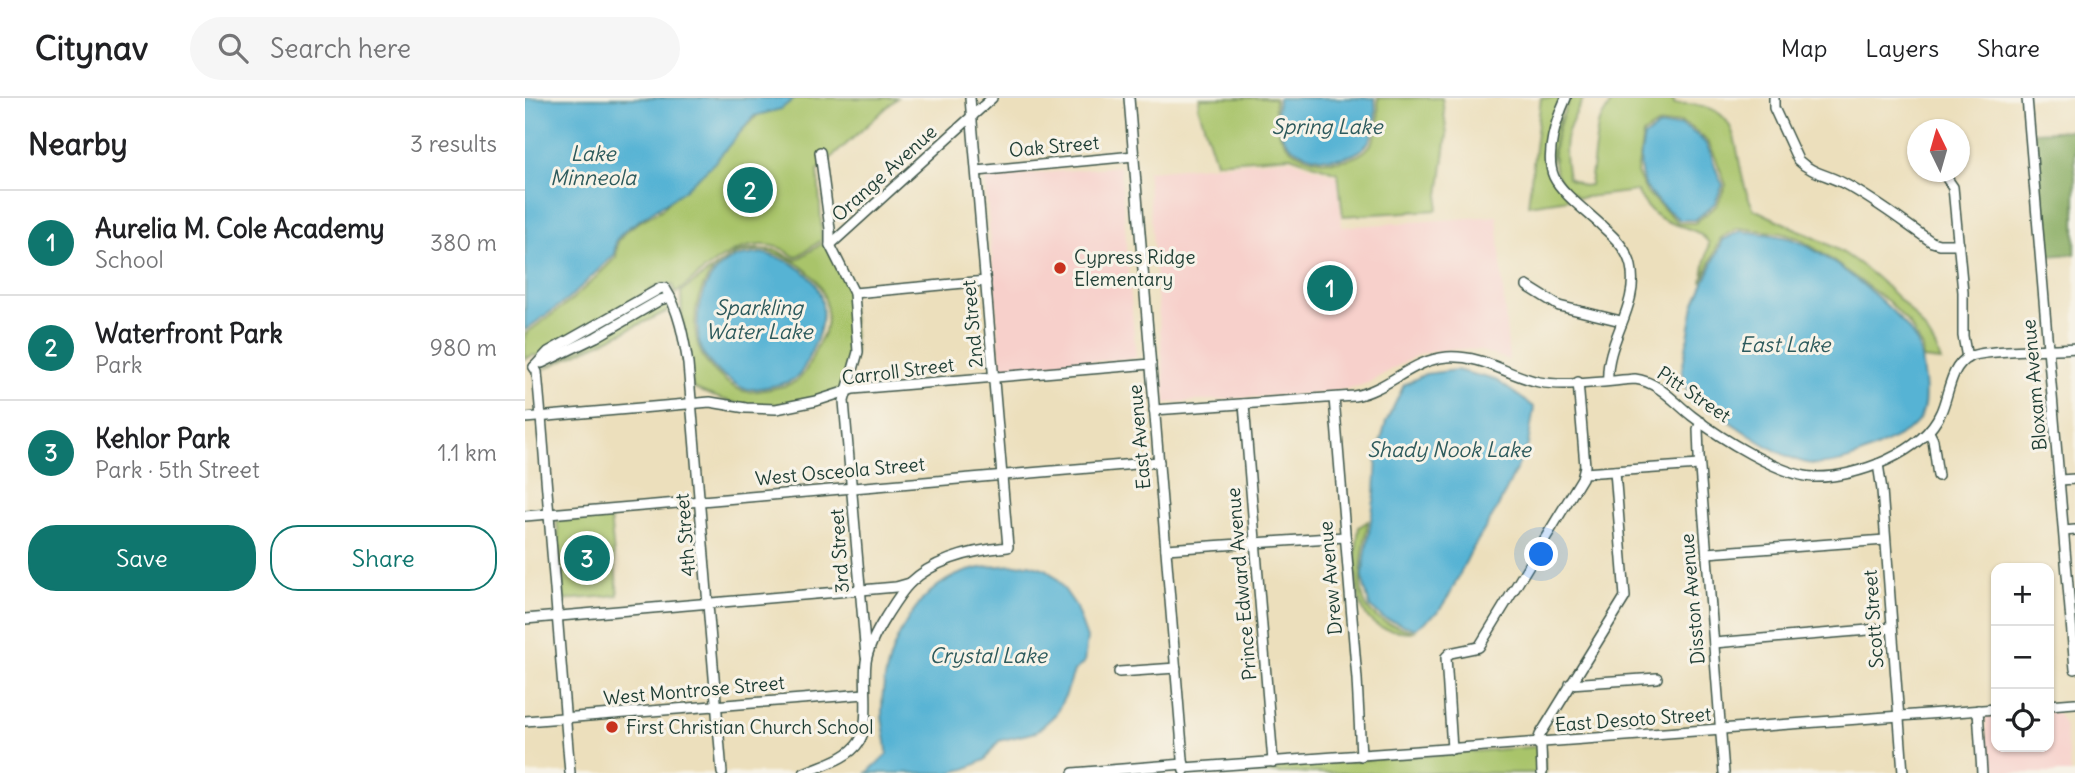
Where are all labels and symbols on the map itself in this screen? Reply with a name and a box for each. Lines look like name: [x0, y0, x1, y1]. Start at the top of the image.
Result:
water label: Spring Lake: [1272, 113, 1384, 140]
north arrow: [1907, 119, 1970, 182]
street label: Orange Avenue: [826, 120, 942, 226]
street label: Oak Street: [1008, 130, 1100, 162]
water label: Lake Minneola: [550, 140, 637, 191]
pin: 2: [727, 164, 773, 216]
place label: Cypress Ridge Elementary: [1074, 245, 1195, 291]
marker: Cypress Ridge Elementary: [1052, 260, 1068, 276]
pin: 1: [1307, 262, 1353, 314]
street label: 2nd Street: [956, 279, 988, 369]
water label: Sparkling Water Lake: [705, 294, 814, 345]
street label: Bloxam Avenue: [2016, 318, 2052, 452]
water label: East Lake: [1740, 331, 1832, 358]
street label: Carroll Street: [840, 352, 956, 390]
street label: Pitt Street: [1653, 361, 1735, 427]
street label: East Avenue: [1122, 384, 1156, 490]
water label: Shady Nook Lake: [1367, 436, 1533, 463]
street label: West Osceola Street: [754, 452, 926, 490]
street label: Prince Edward Avenue: [1221, 487, 1261, 681]
street label: 4th Street: [669, 492, 701, 578]
street label: 3rd Street: [824, 508, 854, 594]
street label: Drew Avenue: [1313, 520, 1347, 636]
pin: 3: [564, 532, 610, 584]
street label: Disston Avenue: [1674, 533, 1710, 665]
your location: [1524, 537, 1558, 571]
street label: Scott Street: [1858, 569, 1888, 669]
water label: Crystal Lake: [929, 642, 1048, 669]
street label: West Montrose Street: [602, 670, 786, 710]
street label: East Desoto Street: [1554, 702, 1712, 736]
place label: First Christian Church School: [626, 715, 874, 739]
marker: First Christian Church School: [604, 719, 620, 735]

